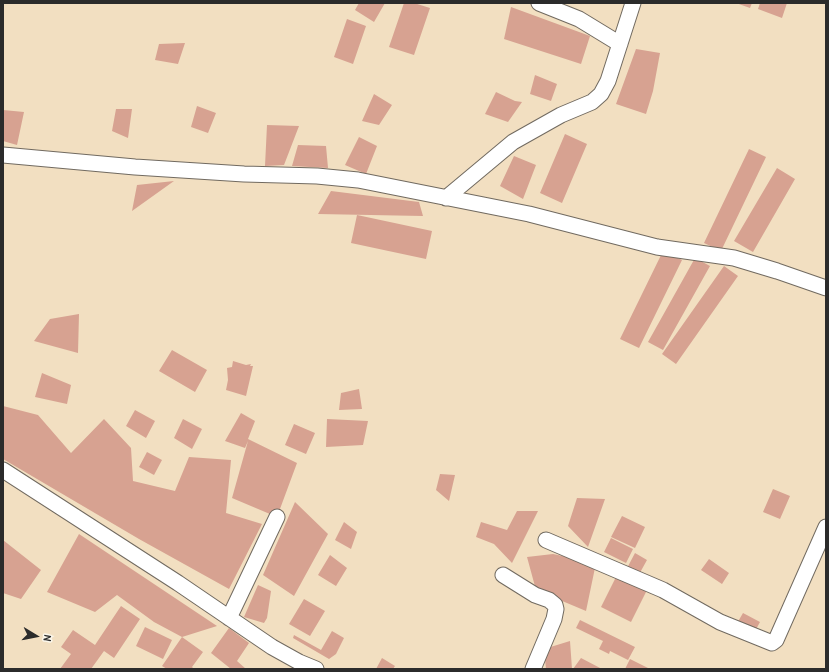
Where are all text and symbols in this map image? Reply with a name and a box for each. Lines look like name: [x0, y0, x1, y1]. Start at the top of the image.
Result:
north arrow: [16, 616, 56, 656]
text: N: [40, 634, 55, 642]

